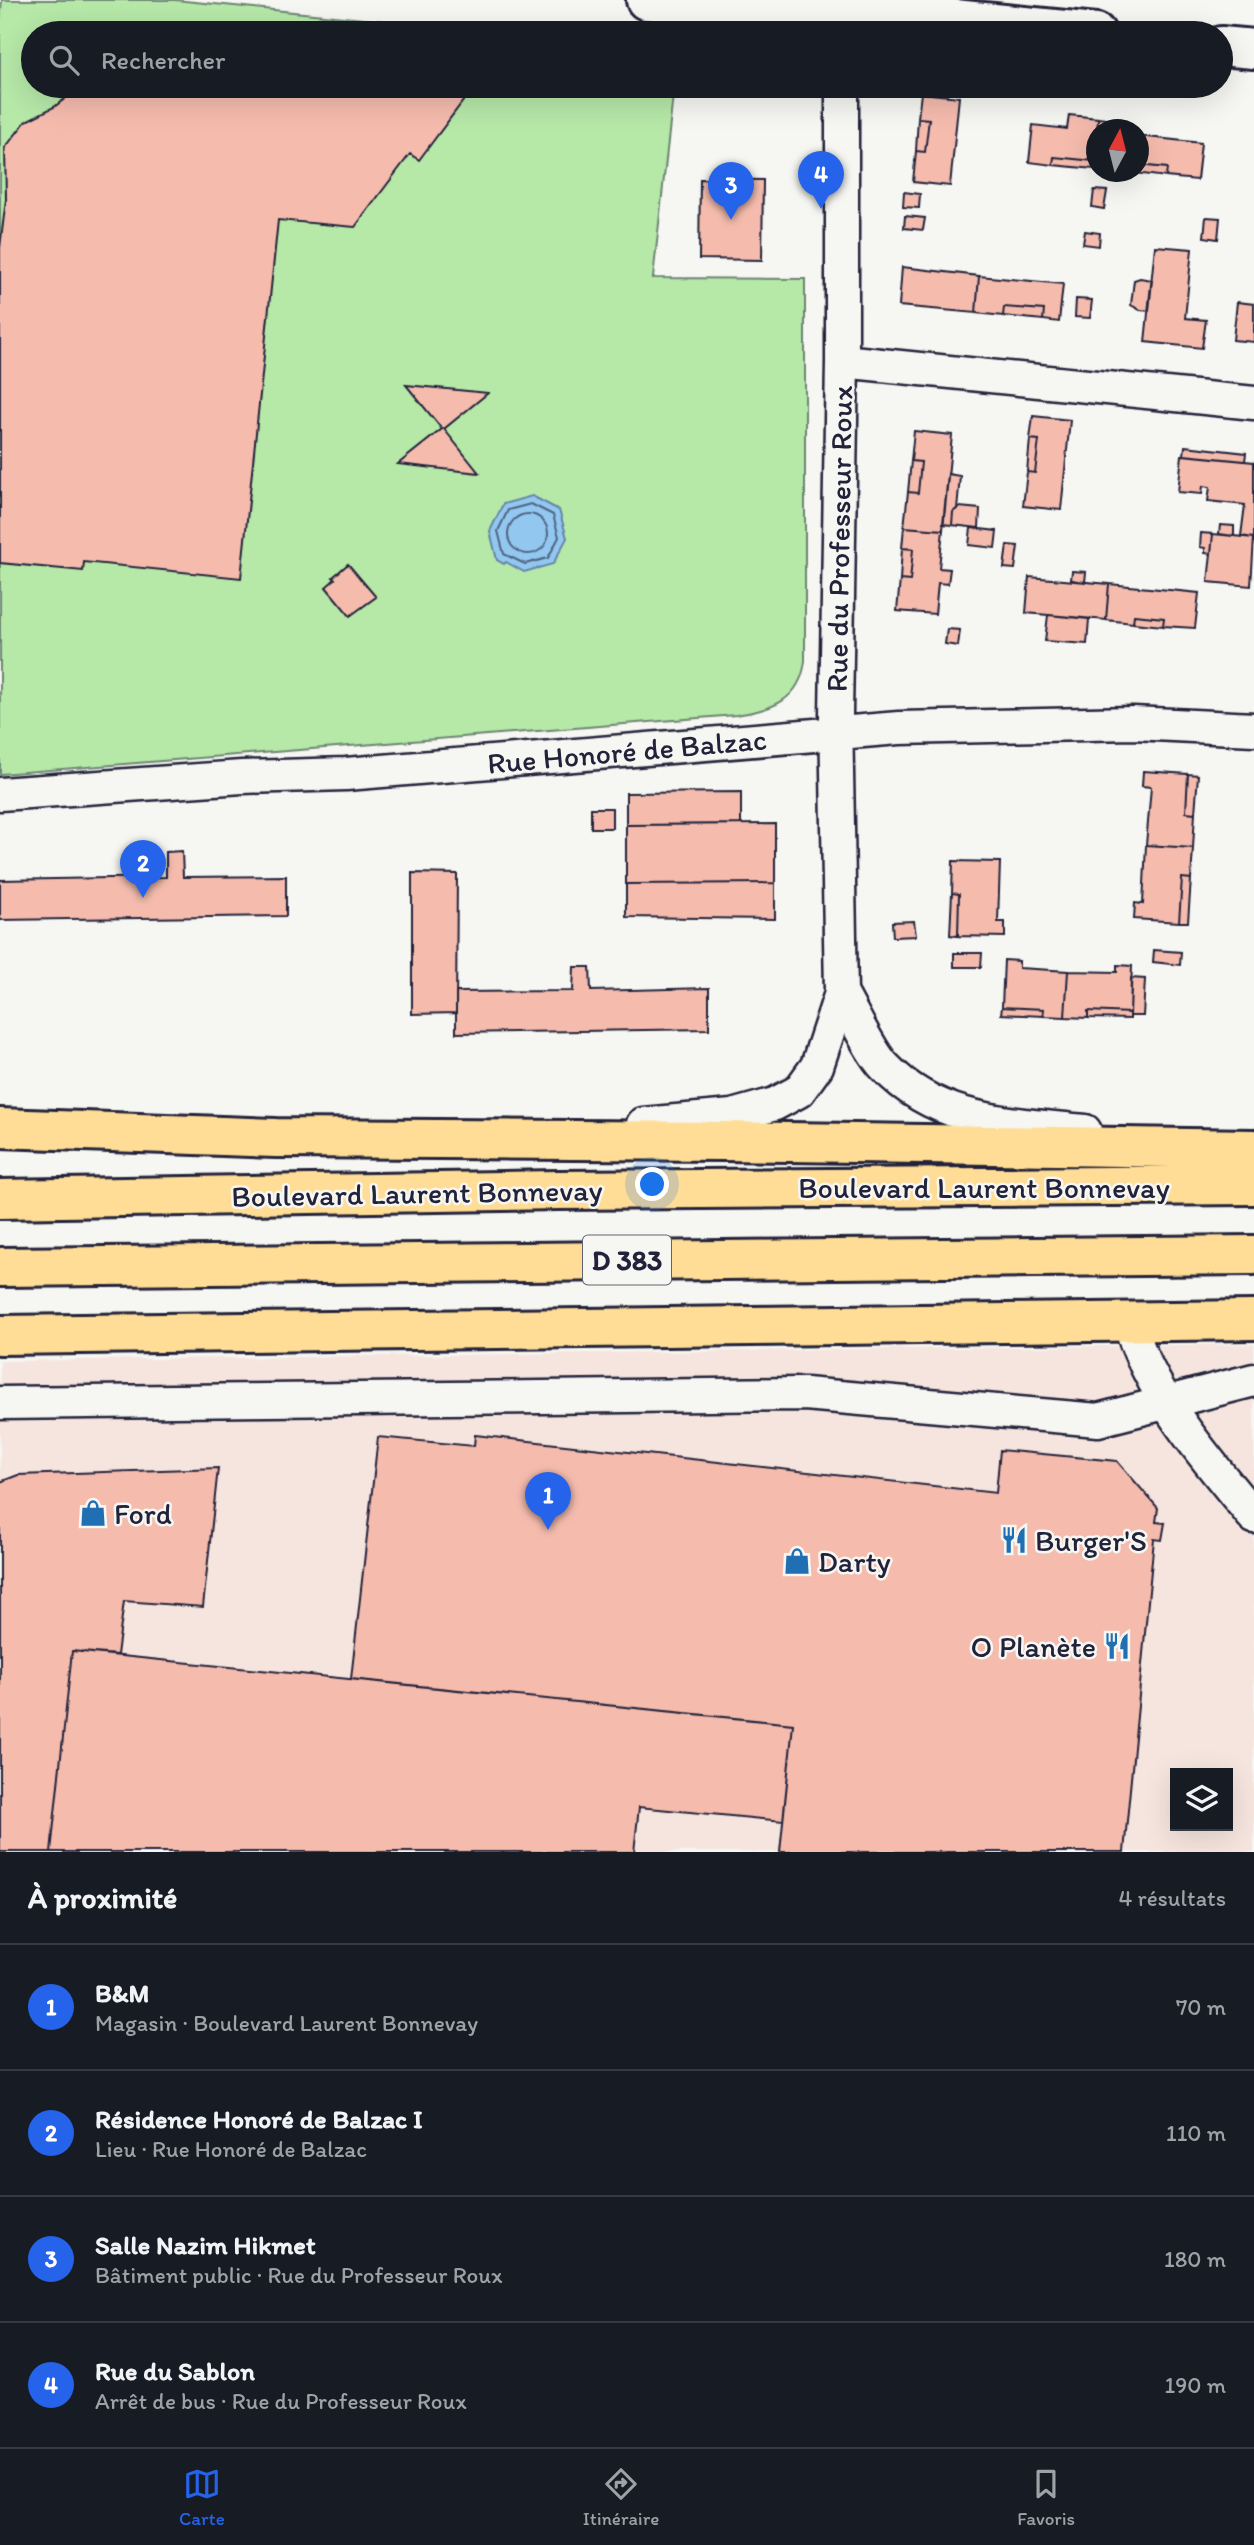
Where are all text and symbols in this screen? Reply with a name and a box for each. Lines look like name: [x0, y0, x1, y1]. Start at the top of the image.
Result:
search box: [21, 21, 1233, 98]
icon: search: [45, 41, 83, 79]
text: Rechercher: [101, 44, 225, 76]
north arrow: [1086, 119, 1149, 182]
pin: 4: [798, 151, 844, 209]
pin: 3: [708, 162, 754, 220]
street label: Rue du Professeur Roux: [818, 385, 860, 693]
street label: Rue Honoré de Balzac: [486, 720, 768, 782]
pin: 2: [120, 840, 166, 898]
your location: [635, 1167, 669, 1201]
street label: Boulevard Laurent Bonnevay: [798, 1169, 1170, 1206]
street label: Boulevard Laurent Bonnevay: [231, 1171, 603, 1215]
road number: D 383: [583, 1236, 671, 1284]
pin: 1: [525, 1472, 571, 1530]
place label: Ford: [114, 1495, 172, 1532]
shop icon: Ford: [78, 1498, 108, 1528]
place label: Burger'S: [1035, 1522, 1147, 1559]
restaurant icon: Burger'S: [999, 1525, 1029, 1555]
place label: Darty: [818, 1543, 891, 1580]
shop icon: Darty: [782, 1546, 812, 1576]
place label: O Planète: [970, 1628, 1096, 1665]
restaurant icon: O Planète: [1102, 1631, 1132, 1661]
map controls: [1170, 1768, 1233, 1831]
button: layers: [1170, 1768, 1233, 1831]
text: À proximité: [28, 1879, 177, 1916]
text: 4 résultats: [1119, 1884, 1226, 1912]
text: B&M: [95, 1977, 150, 2009]
text: 1: [46, 1993, 56, 2021]
text: 70 m: [1176, 1993, 1226, 2021]
text: Magasin · Boulevard Laurent Bonnevay: [95, 2009, 478, 2037]
text: Résidence Honoré de Balzac I: [95, 2103, 423, 2135]
text: 2: [45, 2119, 57, 2147]
text: 110 m: [1166, 2119, 1226, 2147]
text: Lieu · Rue Honoré de Balzac: [95, 2135, 367, 2163]
text: Salle Nazim Hikmet: [95, 2229, 316, 2261]
text: 3: [45, 2245, 57, 2273]
text: 180 m: [1164, 2245, 1226, 2273]
text: Bâtiment public · Rue du Professeur Roux: [95, 2261, 502, 2289]
text: Rue du Sablon: [95, 2355, 255, 2387]
text: 4: [44, 2371, 58, 2399]
text: 190 m: [1165, 2371, 1226, 2399]
text: Arrêt de bus · Rue du Professeur Roux: [95, 2387, 467, 2415]
tab: Carte: [179, 2465, 225, 2530]
tab: Itinéraire: [583, 2465, 659, 2530]
tab: Favoris: [1017, 2465, 1075, 2530]

